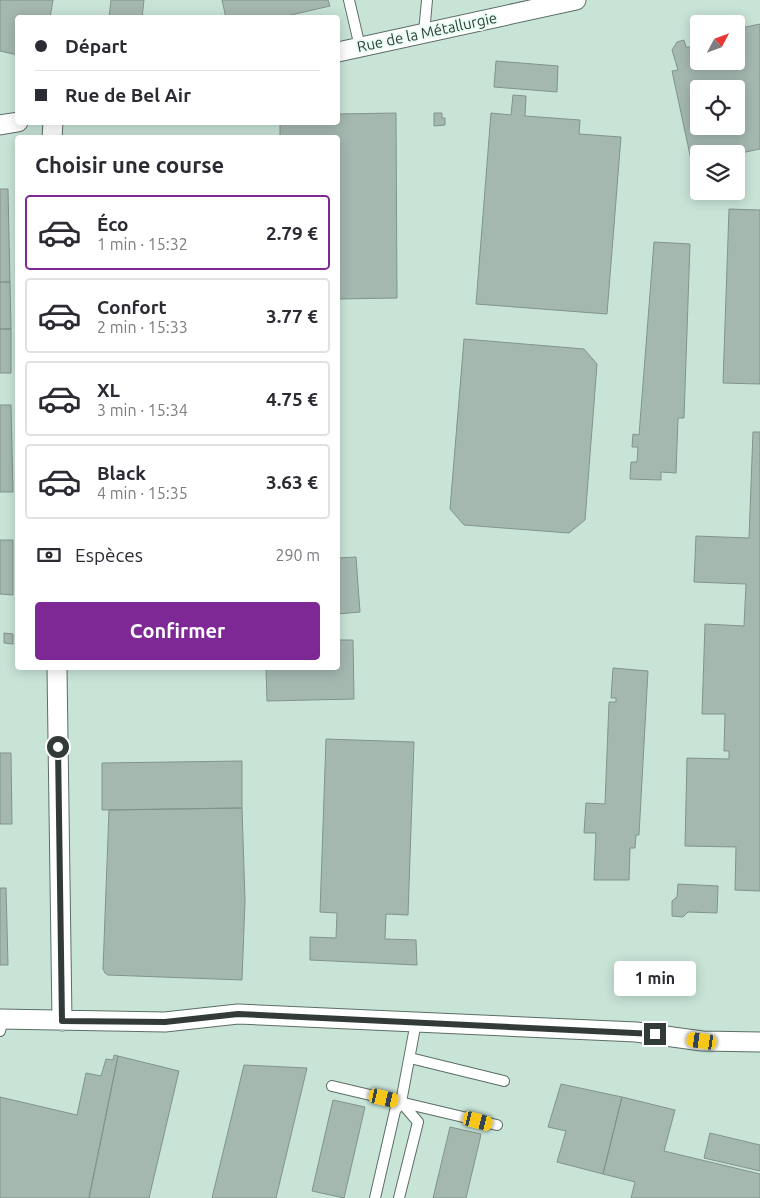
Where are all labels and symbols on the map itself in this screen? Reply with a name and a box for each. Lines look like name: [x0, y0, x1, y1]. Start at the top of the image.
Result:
street label: Rue de la Métallurgie: [355, 9, 499, 55]
north arrow: [690, 15, 745, 70]
route start: [47, 736, 69, 758]
callout: 1 min: [614, 962, 696, 996]
route end: [644, 1023, 666, 1045]
car: [686, 1031, 717, 1051]
car: [367, 1087, 400, 1109]
car: [461, 1110, 494, 1132]

